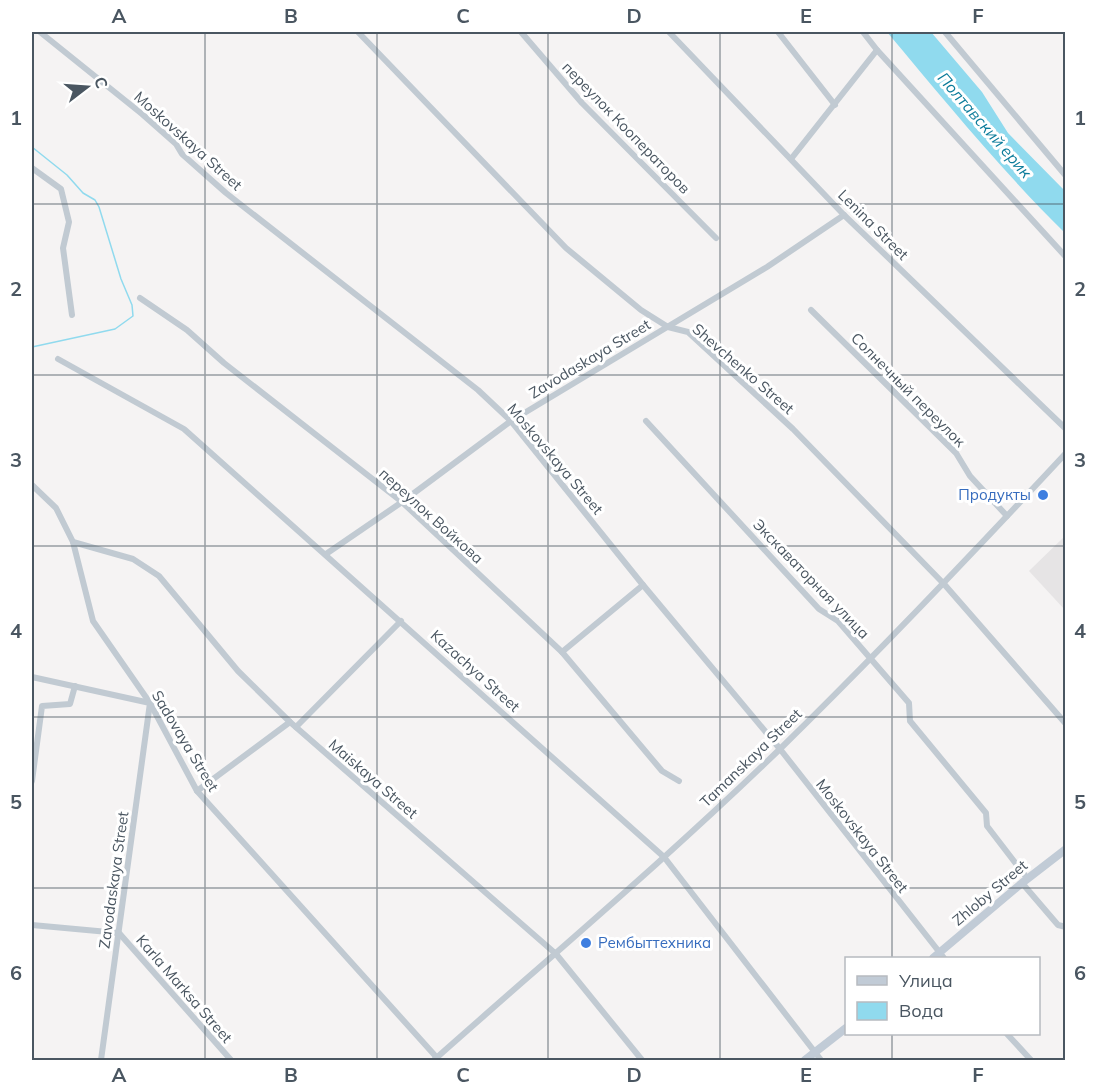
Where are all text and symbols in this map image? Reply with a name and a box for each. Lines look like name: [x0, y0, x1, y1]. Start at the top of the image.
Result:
text: A: [112, 3, 127, 28]
text: B: [284, 3, 298, 28]
text: C: [456, 3, 470, 28]
text: D: [626, 3, 642, 28]
text: E: [800, 3, 812, 28]
text: F: [972, 3, 984, 28]
north arrow: [57, 57, 117, 117]
street label: переулок Кооператоров: [558, 58, 694, 198]
water label: Полтавский ерик: [934, 68, 1037, 182]
text: С: [90, 74, 113, 91]
street label: Moskovskaya Street: [130, 87, 246, 194]
text: 1: [10, 105, 22, 130]
text: 1: [1074, 105, 1086, 130]
street label: Lenina Street: [834, 185, 913, 264]
text: 2: [10, 276, 22, 301]
text: 2: [1074, 276, 1086, 301]
street label: Zavodaskaya Street: [526, 315, 654, 402]
street label: Shevchenko Street: [689, 319, 798, 418]
street label: Солнечный переулок: [847, 328, 970, 451]
street label: Moskovskaya Street: [503, 399, 607, 518]
text: 3: [10, 447, 22, 472]
text: 3: [1074, 447, 1086, 472]
street label: переулок Войкова: [375, 464, 487, 567]
place label: Продукты: [958, 485, 1031, 504]
marker: Продукты: [1036, 488, 1050, 502]
street label: Экскаваторная улица: [749, 515, 874, 643]
text: 4: [10, 618, 22, 643]
text: 4: [1074, 618, 1086, 643]
street label: Kazachya Street: [427, 626, 524, 716]
street label: Sadovaya Street: [148, 687, 223, 795]
street label: Tamanskaya Street: [696, 704, 805, 811]
street label: Maiskaya Street: [325, 735, 422, 822]
street label: Moskovskaya Street: [812, 775, 913, 896]
text: 5: [10, 789, 22, 814]
text: 5: [1074, 789, 1086, 814]
street label: Zavodaskaya Street: [94, 810, 133, 950]
street label: Zhloby Street: [948, 856, 1031, 930]
street label: Karla Marksa Street: [132, 931, 237, 1047]
place label: Рембыттехника: [598, 933, 711, 952]
marker: Рембыттехника: [579, 936, 593, 950]
legend: [845, 957, 1040, 1035]
text: 6: [10, 960, 22, 985]
text: 6: [1074, 960, 1086, 985]
text: Улица: [898, 969, 953, 992]
text: Вода: [899, 999, 944, 1022]
text: A: [112, 1062, 127, 1087]
text: B: [284, 1062, 298, 1087]
text: C: [456, 1062, 470, 1087]
text: D: [626, 1062, 642, 1087]
text: E: [800, 1062, 812, 1087]
text: F: [972, 1062, 984, 1087]

